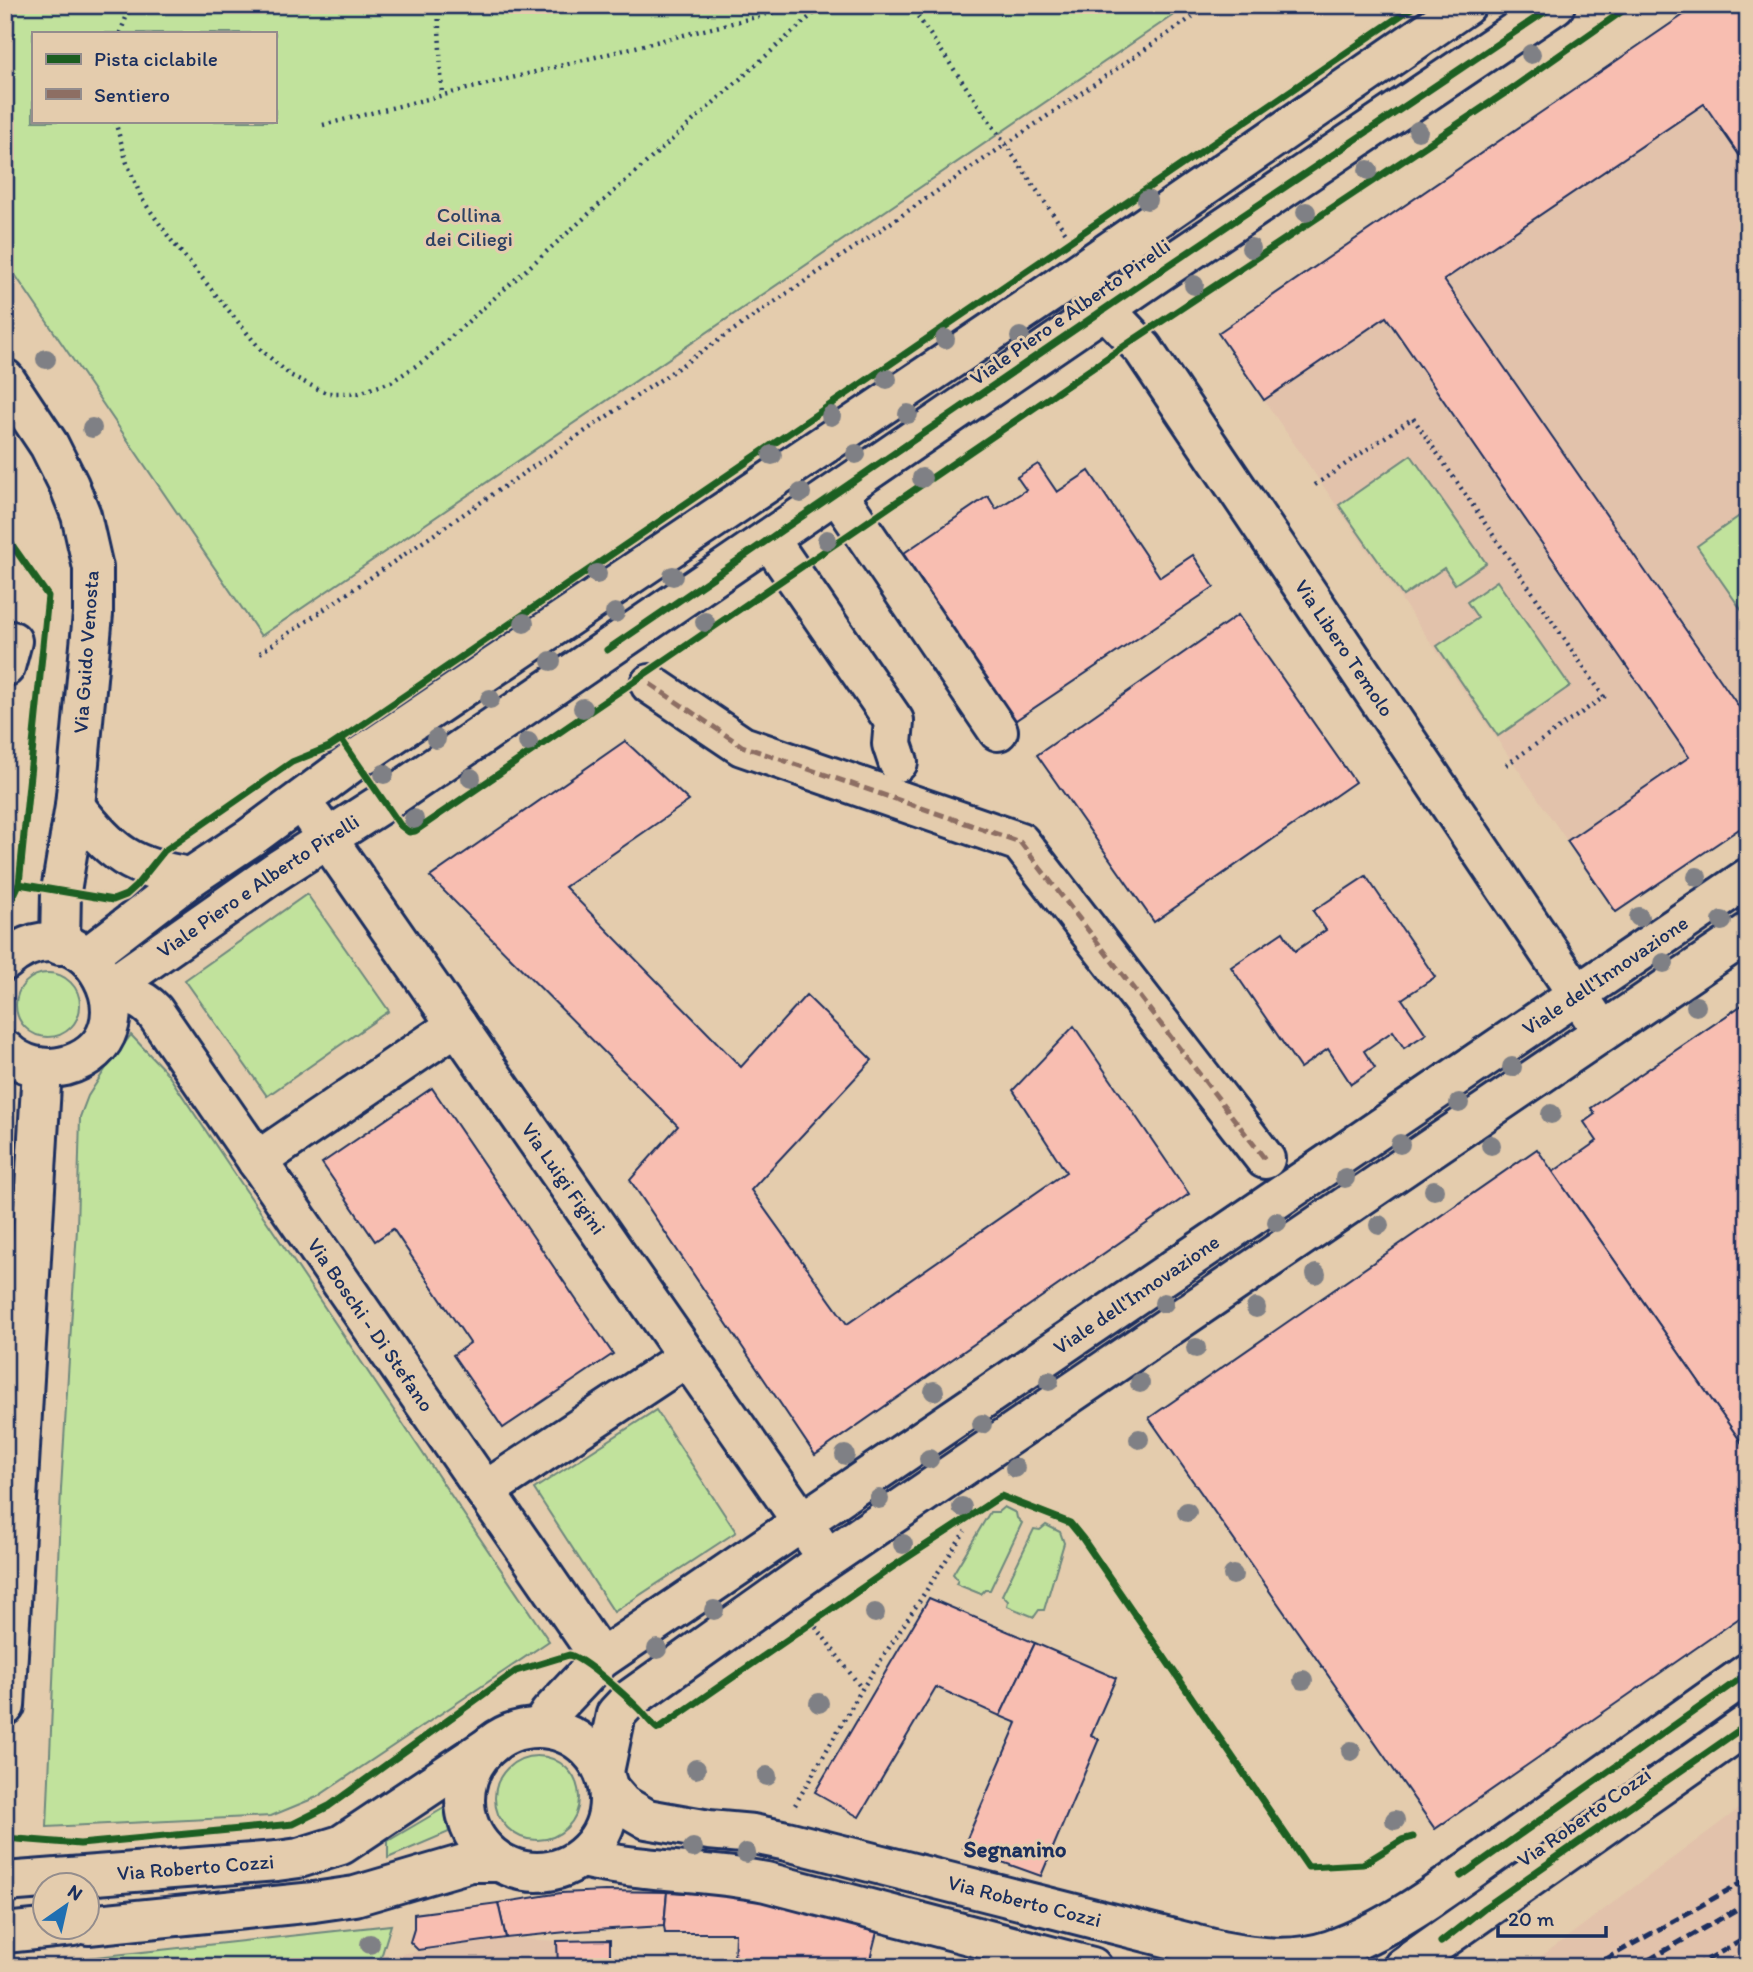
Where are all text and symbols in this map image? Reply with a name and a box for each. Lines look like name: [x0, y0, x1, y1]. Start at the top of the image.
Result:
legend: [32, 32, 276, 122]
text: Pista ciclabile: [94, 46, 218, 71]
text: Sentiero: [94, 82, 170, 107]
park label: Collina dei Ciliegi: [425, 202, 513, 251]
street label: Viale Piero e Alberto Pirelli: [965, 233, 1175, 390]
street label: Via Guido Venosta: [67, 570, 104, 734]
street label: Via Libero Temolo: [1290, 574, 1400, 721]
street label: Viale Piero e Alberto Pirelli: [152, 808, 364, 963]
street label: Viale dell'Innovazione: [1517, 910, 1693, 1040]
street label: Via Luigi Figini: [516, 1117, 611, 1239]
street label: Viale dell'Innovazione: [1048, 1229, 1224, 1359]
street label: Via Boschi - Di Stefano: [302, 1233, 440, 1416]
street label: Via Roberto Cozzi: [1512, 1761, 1655, 1872]
district label: Segnanino: [964, 1835, 1067, 1863]
street label: Via Roberto Cozzi: [116, 1848, 275, 1885]
street label: Via Roberto Cozzi: [945, 1869, 1104, 1932]
north arrow: [32, 1870, 102, 1940]
text: N: [63, 1879, 87, 1905]
scale bar: [1498, 1895, 1606, 1939]
text: 20 m: [1508, 1906, 1555, 1931]

